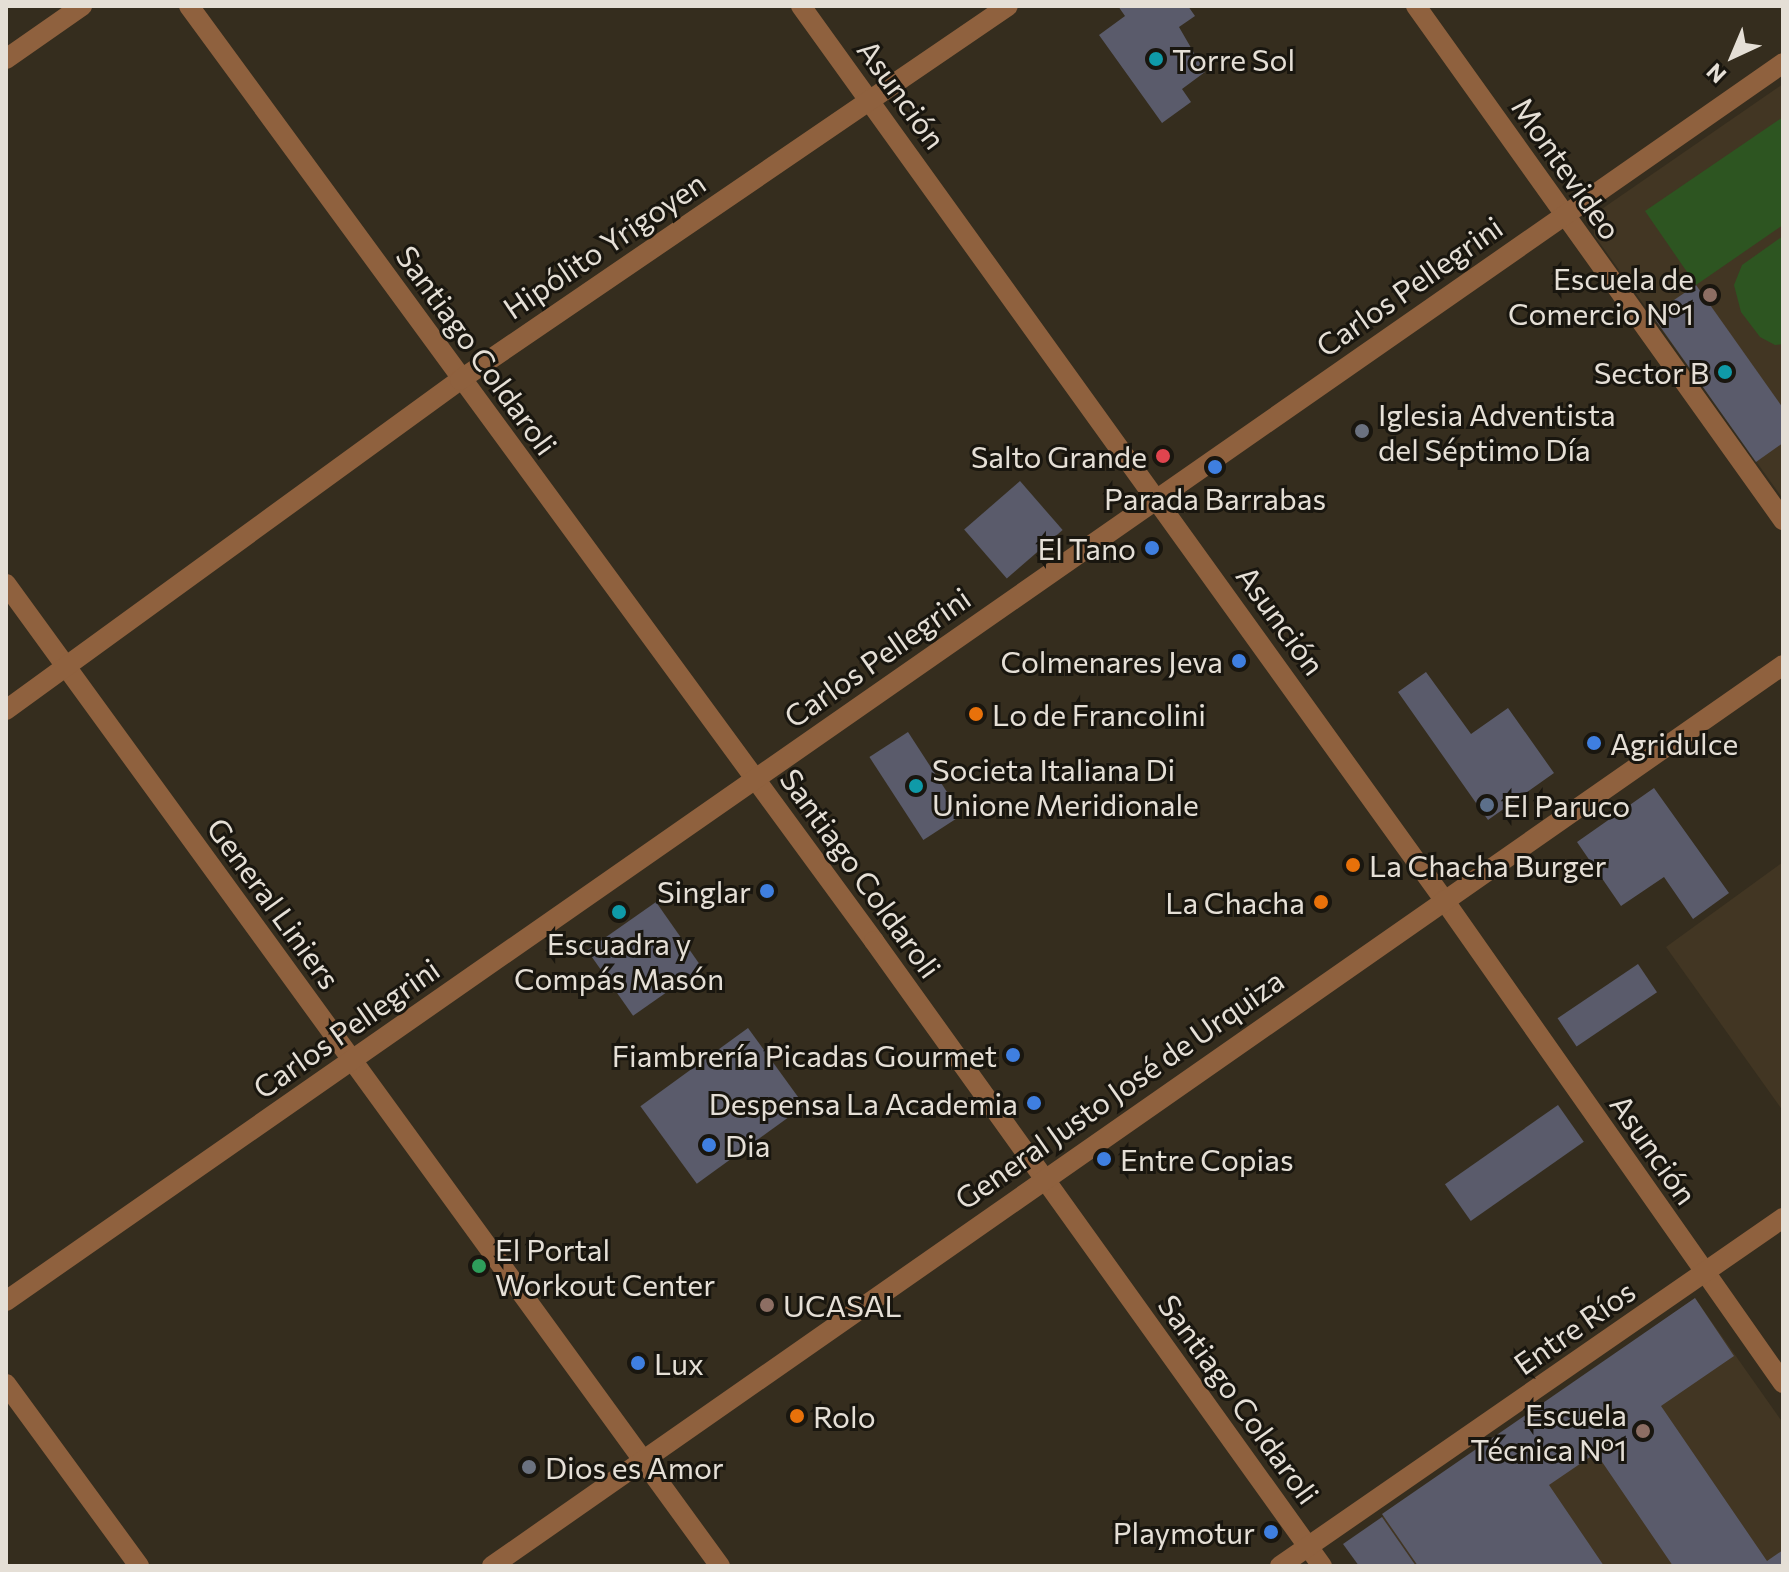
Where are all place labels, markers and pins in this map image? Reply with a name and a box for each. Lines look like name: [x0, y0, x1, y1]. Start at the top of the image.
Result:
place label: Torre Sol: [1172, 41, 1295, 77]
marker: Torre Sol: [1147, 50, 1165, 68]
place label: Escuela de Comercio Nº1: [1508, 260, 1694, 330]
marker: Escuela de Comercio Nº1: [1701, 286, 1719, 304]
place label: Sector B: [1594, 354, 1709, 390]
marker: Sector B: [1716, 363, 1734, 381]
place label: Iglesia Adventista del Séptimo Día: [1378, 396, 1616, 466]
marker: Iglesia Adventista del Séptimo Día: [1353, 422, 1371, 440]
place label: Salto Grande: [971, 438, 1147, 474]
marker: Salto Grande: [1154, 447, 1172, 465]
marker: Parada Barrabas: [1206, 458, 1224, 476]
place label: Parada Barrabas: [1104, 480, 1326, 516]
place label: El Tano: [1037, 530, 1136, 566]
marker: El Tano: [1143, 539, 1161, 557]
place label: Colmenares Jeva: [1000, 643, 1223, 679]
marker: Colmenares Jeva: [1230, 652, 1248, 670]
place label: Lo de Francolini: [992, 696, 1206, 732]
marker: Lo de Francolini: [967, 705, 985, 723]
place label: Agridulce: [1610, 725, 1738, 761]
marker: Agridulce: [1585, 734, 1603, 752]
place label: Societa Italiana Di Unione Meridionale: [932, 751, 1199, 822]
marker: Societa Italiana Di Unione Meridionale: [907, 777, 925, 795]
place label: El Paruco: [1503, 787, 1630, 823]
marker: El Paruco: [1478, 796, 1496, 814]
place label: La Chacha Burger: [1369, 847, 1606, 883]
marker: La Chacha Burger: [1344, 856, 1362, 874]
place label: Singlar: [657, 873, 751, 909]
marker: Singlar: [758, 882, 776, 900]
place label: La Chacha: [1165, 884, 1305, 920]
marker: La Chacha: [1312, 893, 1330, 911]
marker: Escuadra y Compás Masón: [610, 903, 628, 921]
place label: Escuadra y Compás Masón: [514, 925, 724, 996]
place label: Fiambrería Picadas Gourmet: [612, 1037, 997, 1073]
marker: Fiambrería Picadas Gourmet: [1004, 1046, 1022, 1064]
place label: Despensa La Academia: [709, 1085, 1018, 1121]
marker: Despensa La Academia: [1025, 1094, 1043, 1112]
place label: Dia: [725, 1127, 770, 1163]
marker: Dia: [700, 1136, 718, 1154]
place label: Entre Copias: [1120, 1141, 1294, 1177]
marker: Entre Copias: [1095, 1150, 1113, 1168]
place label: El Portal Workout Center: [495, 1231, 715, 1302]
marker: El Portal Workout Center: [470, 1257, 488, 1275]
place label: UCASAL: [783, 1287, 902, 1323]
marker: UCASAL: [758, 1296, 776, 1314]
place label: Lux: [654, 1345, 704, 1381]
marker: Lux: [629, 1354, 647, 1372]
place label: Escuela Técnica Nº1: [1470, 1396, 1627, 1466]
place label: Rolo: [813, 1398, 876, 1434]
marker: Rolo: [788, 1407, 806, 1425]
marker: Escuela Técnica Nº1: [1634, 1422, 1652, 1440]
place label: Dios es Amor: [545, 1449, 724, 1485]
marker: Dios es Amor: [520, 1458, 538, 1476]
place label: Playmotur: [1113, 1514, 1255, 1550]
marker: Playmotur: [1262, 1523, 1280, 1541]

